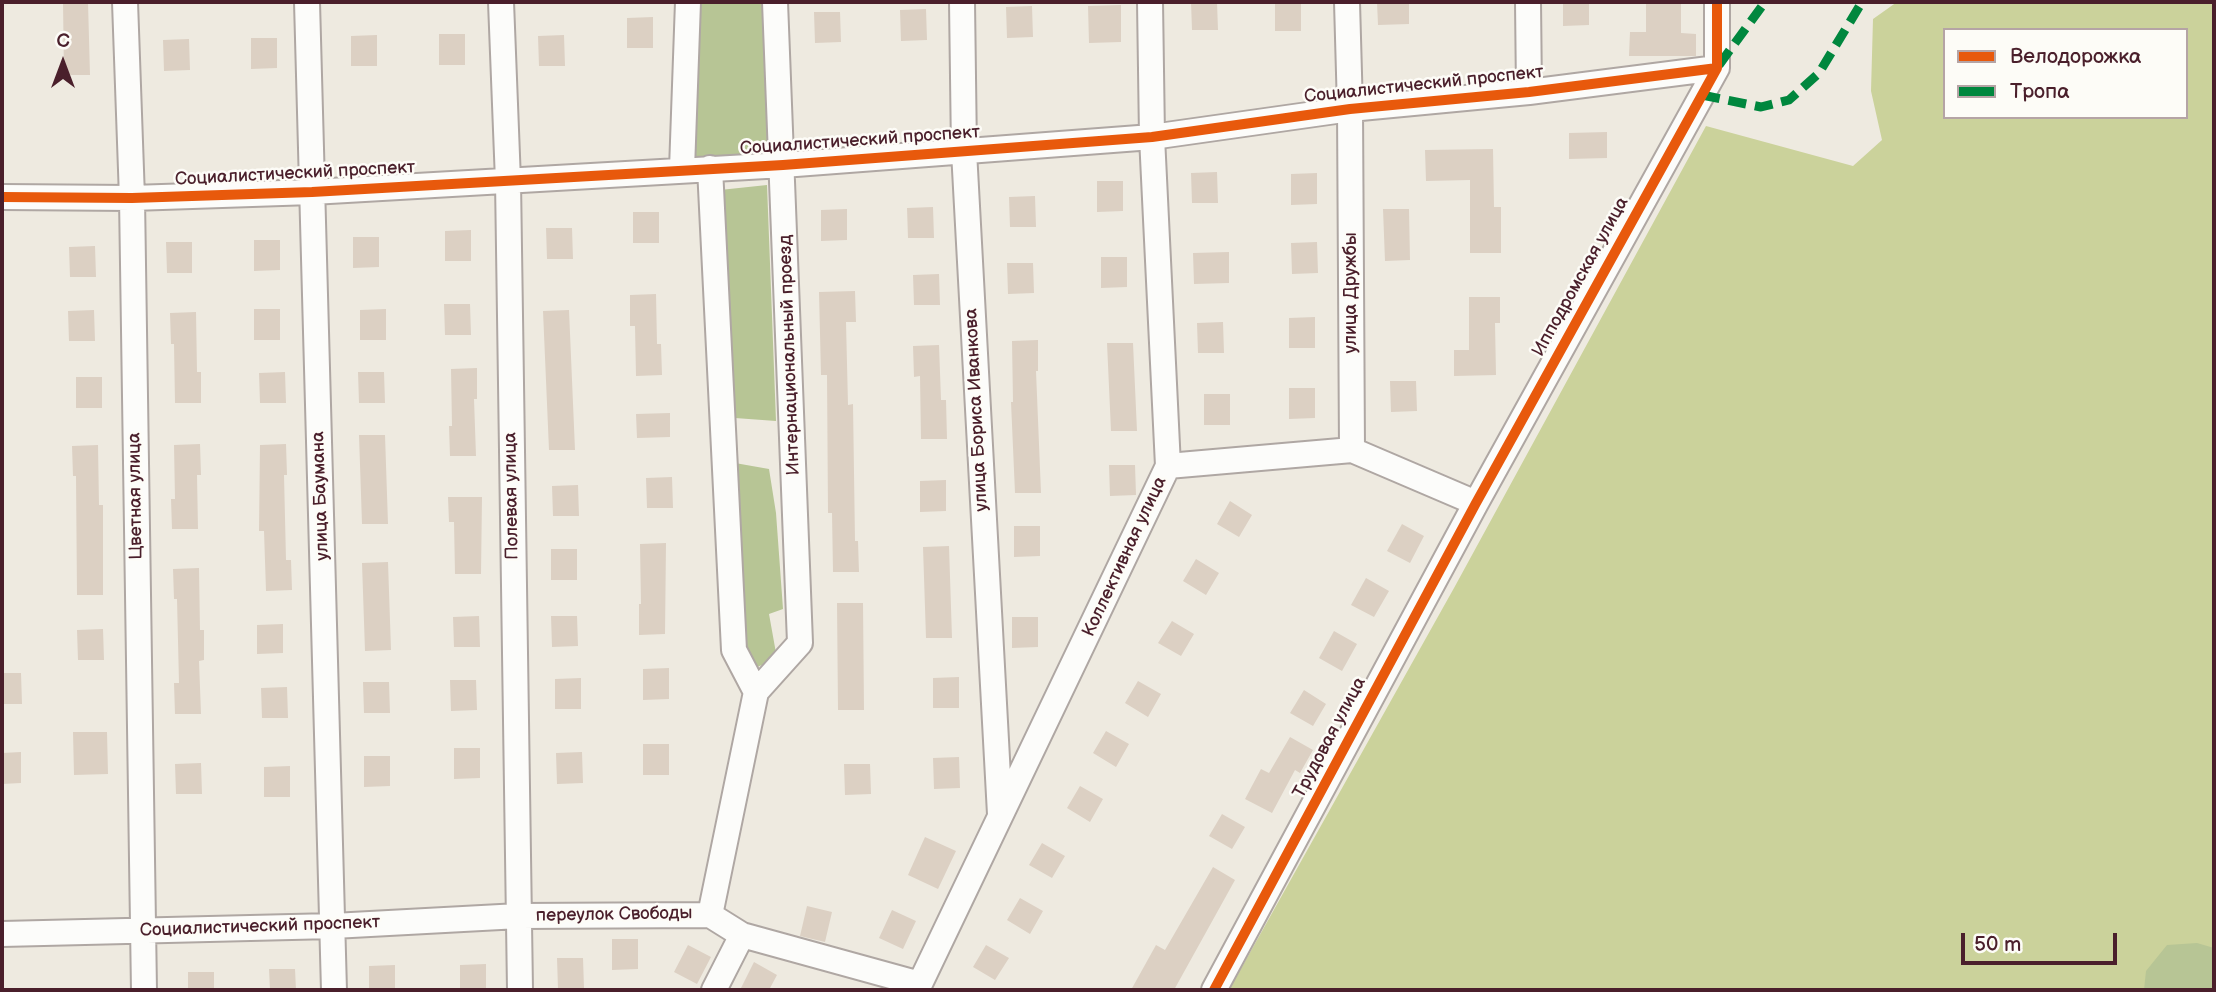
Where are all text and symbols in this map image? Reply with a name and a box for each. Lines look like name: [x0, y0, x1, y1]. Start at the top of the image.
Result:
north arrow: [28, 28, 98, 98]
legend: [1943, 28, 2188, 119]
text: С: [56, 30, 70, 53]
text: Велодорожка: [2010, 44, 2141, 69]
street label: Социалистический проспект: [1303, 62, 1545, 108]
text: Тропа: [2010, 79, 2070, 104]
street label: Социалистический проспект: [739, 122, 981, 160]
street label: Социалистический проспект: [174, 157, 416, 191]
street label: Ипподромская улица: [1528, 194, 1634, 360]
street label: улица Дружбы: [1340, 232, 1362, 354]
street label: Интернациональный проезд: [775, 234, 805, 476]
street label: улица Бориса Иванкова: [961, 308, 993, 512]
street label: улица Баумана: [308, 431, 334, 561]
street label: Цветная улица: [124, 432, 148, 560]
street label: Полевая улица: [500, 432, 524, 560]
street label: Коллективная улица: [1078, 474, 1172, 640]
street label: Трудовая улица: [1289, 674, 1371, 802]
street label: переулок Свободы: [536, 903, 692, 927]
street label: Социалистический проспект: [139, 912, 381, 942]
scale bar: [1964, 918, 2120, 962]
text: 50 m: [1974, 932, 2021, 957]

